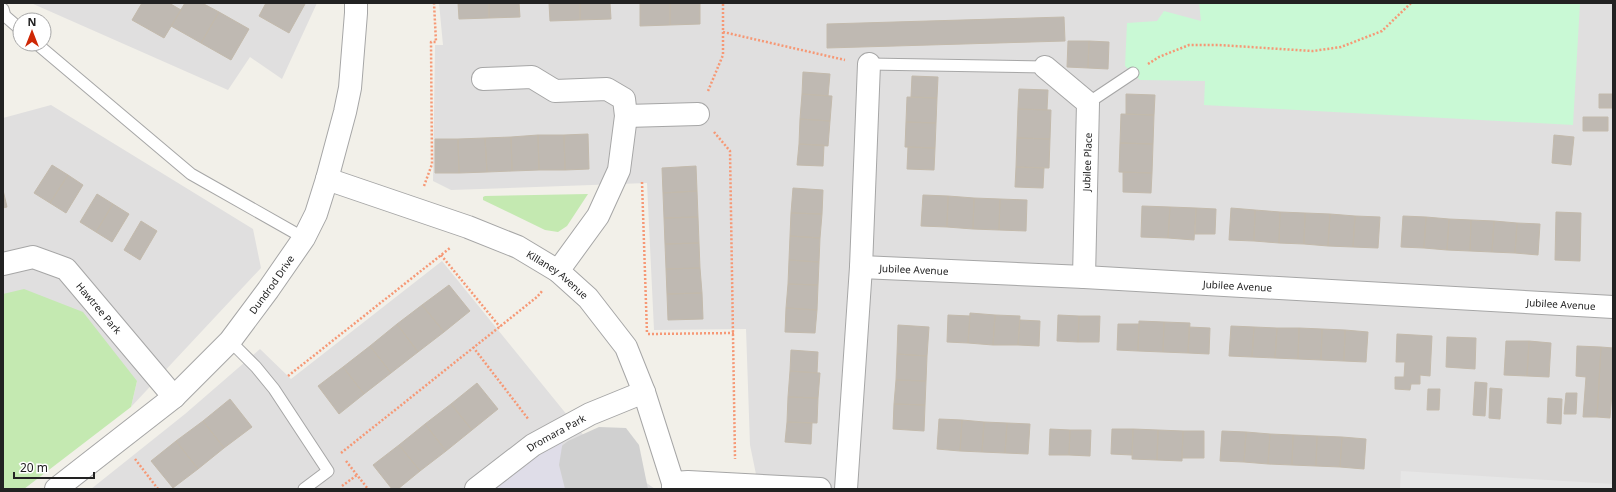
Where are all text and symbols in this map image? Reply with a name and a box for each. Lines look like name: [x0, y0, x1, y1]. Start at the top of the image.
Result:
north arrow: [12, 12, 52, 52]
text: N: [28, 14, 36, 29]
street label: Jubilee Place: [1079, 132, 1095, 193]
street label: Killaney Avenue: [524, 247, 592, 302]
street label: Dundrod Drive: [246, 252, 297, 317]
street label: Jubilee Avenue: [878, 261, 949, 278]
street label: Jubilee Avenue: [1202, 277, 1273, 295]
street label: Hawtree Park: [73, 279, 125, 337]
street label: Jubilee Avenue: [1525, 295, 1596, 313]
street label: Dromara Park: [523, 410, 589, 455]
scale bar: [14, 454, 94, 480]
text: 20 m: [20, 459, 48, 476]

